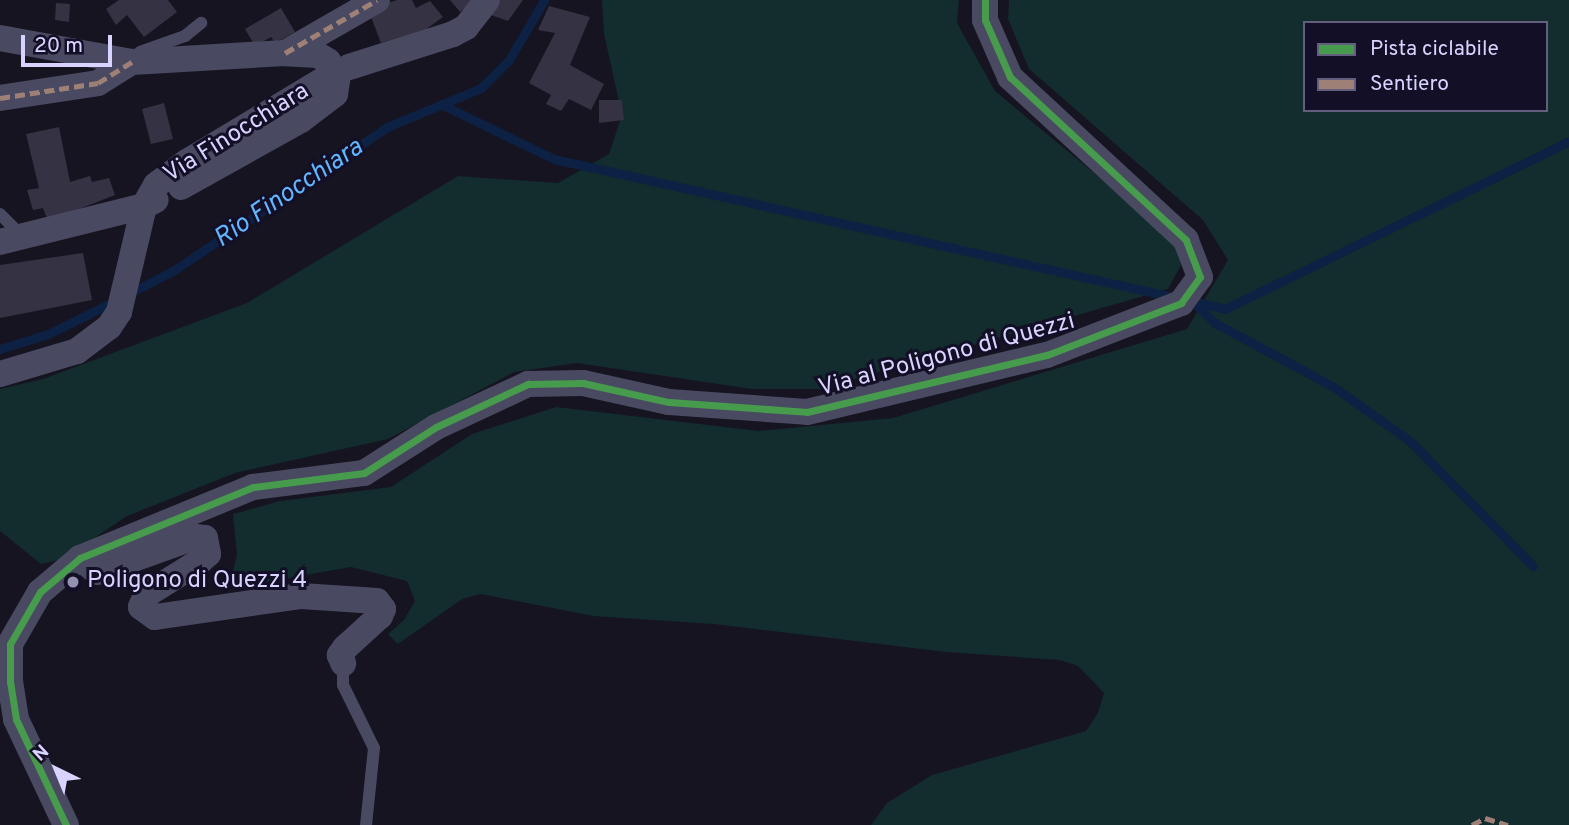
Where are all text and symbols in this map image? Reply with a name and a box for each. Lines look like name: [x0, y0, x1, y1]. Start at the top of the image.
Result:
scale bar: [24, 21, 116, 65]
legend: [1303, 21, 1548, 112]
text: 20 m: [34, 33, 83, 60]
text: Pista ciclabile: [1370, 36, 1499, 63]
text: Sentiero: [1370, 71, 1449, 98]
street label: Via Finocchiara: [159, 78, 315, 190]
water label: Rio Finocchiara: [209, 133, 369, 255]
street label: Via al Poligono di Quezzi: [816, 308, 1078, 404]
place label: Poligono di Quezzi 4: [87, 568, 307, 596]
marker: Poligono di Quezzi 4: [65, 574, 81, 590]
north arrow: [21, 734, 91, 804]
text: N: [29, 740, 55, 767]

